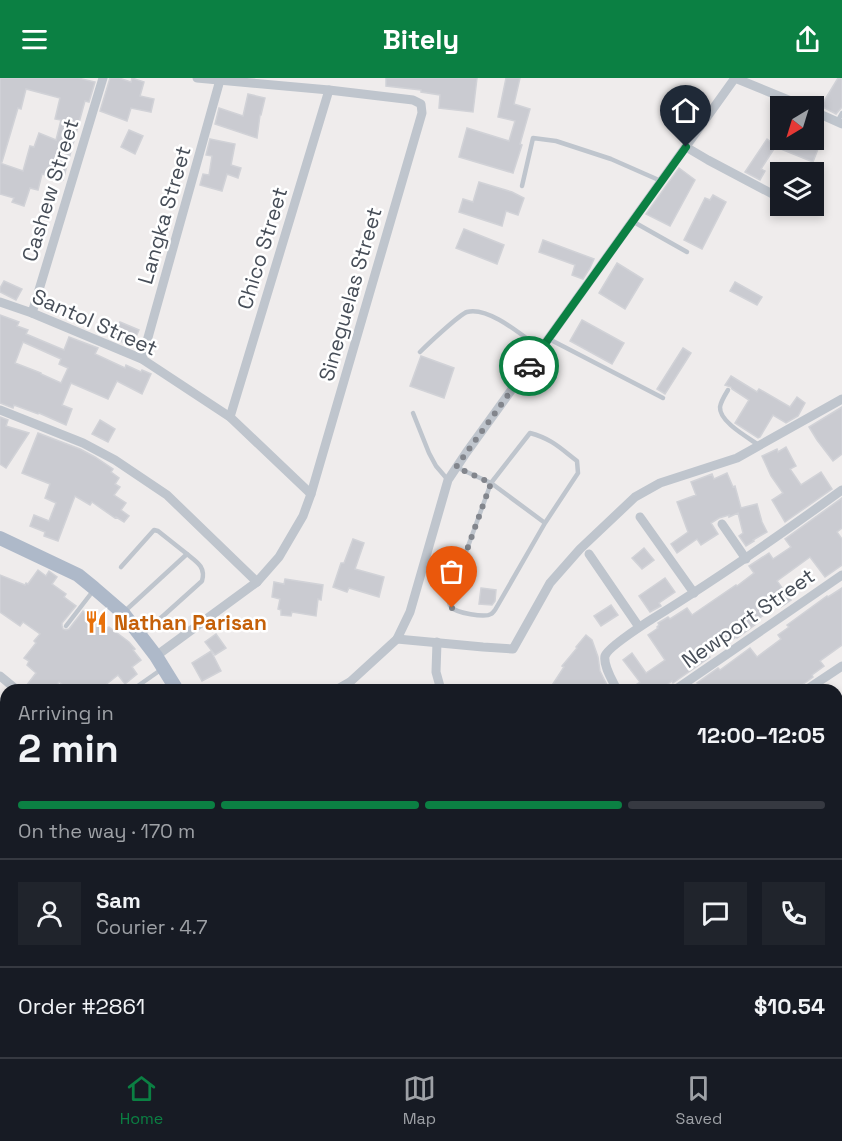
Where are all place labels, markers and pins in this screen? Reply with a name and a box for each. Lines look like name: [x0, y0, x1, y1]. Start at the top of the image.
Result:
pin: [660, 85, 711, 147]
pin: [426, 546, 477, 608]
restaurant icon: Nathan Parisan: [83, 609, 109, 635]
place label: Nathan Parisan: [114, 609, 267, 636]

